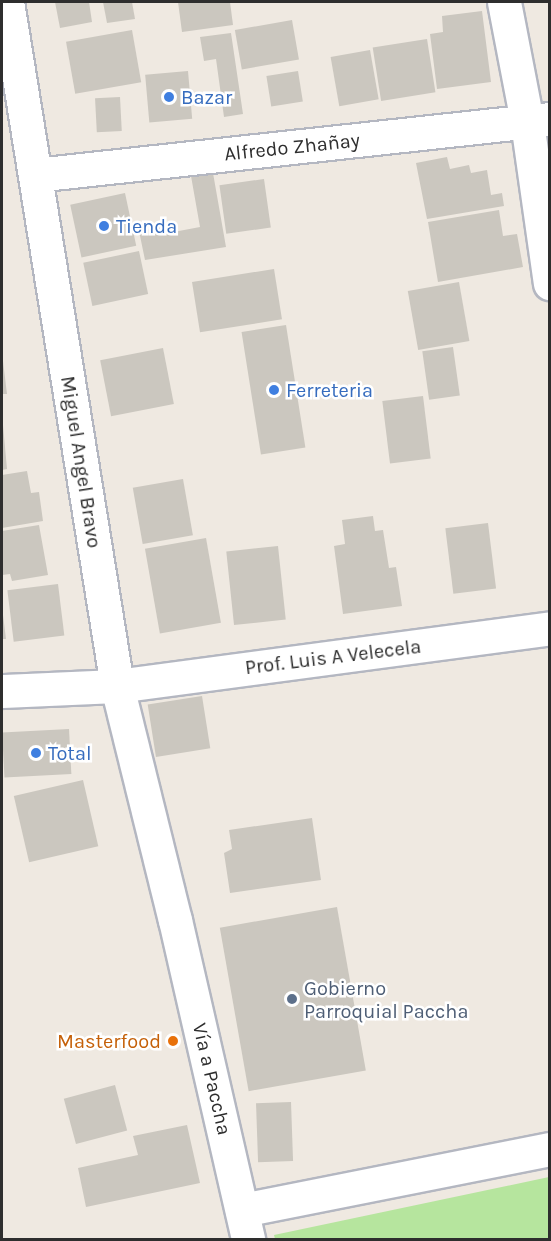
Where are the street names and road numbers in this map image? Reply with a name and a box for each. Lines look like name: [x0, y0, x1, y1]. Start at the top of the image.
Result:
street label: Alfredo Zhañay: [223, 128, 361, 166]
street label: Miguel Angel Bravo: [56, 374, 106, 550]
street label: Prof. Luis A Velecela: [244, 634, 422, 680]
street label: Vía a Paccha: [187, 1021, 237, 1137]

